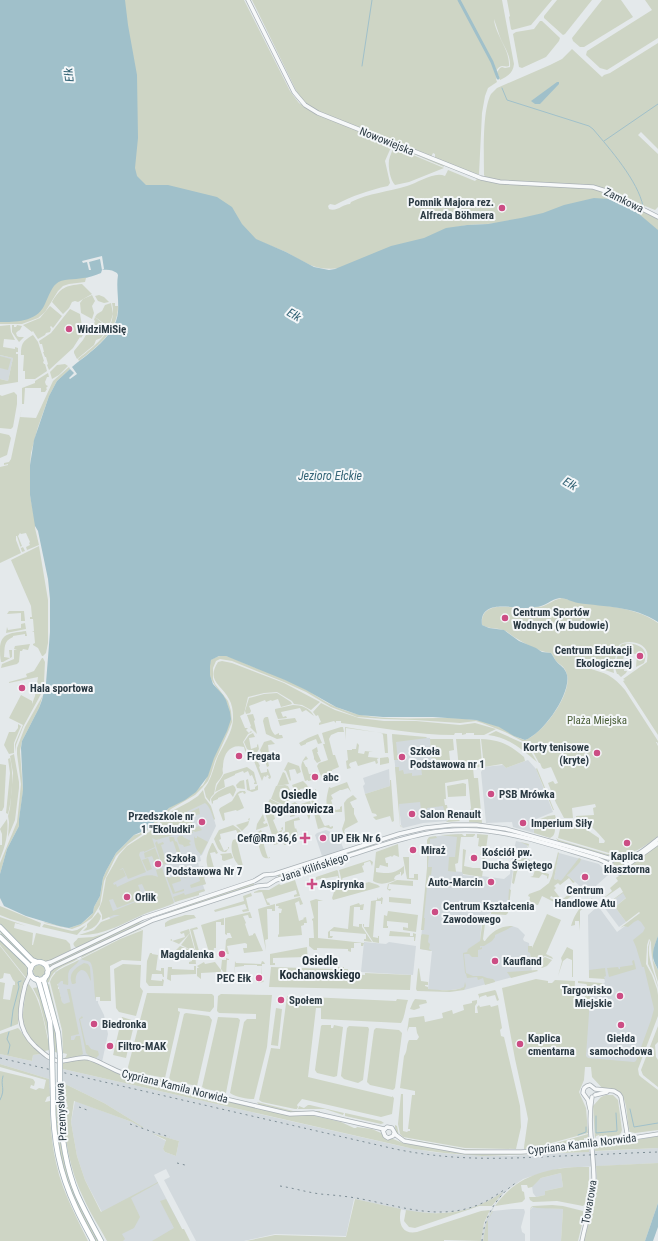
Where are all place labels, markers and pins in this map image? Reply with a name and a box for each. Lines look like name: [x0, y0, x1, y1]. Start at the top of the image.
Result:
place label: Pomnik Majora rez. Alfreda Böhmera: [408, 196, 494, 222]
marker: Pomnik Majora rez. Alfreda Böhmera: [497, 203, 507, 213]
place label: WidziMiSię: [77, 323, 126, 336]
marker: WidziMiSię: [64, 324, 74, 334]
place label: Centrum Sportów Wodnych (w budowie): [513, 606, 609, 632]
marker: Centrum Sportów Wodnych (w budowie): [500, 613, 510, 623]
place label: Centrum Edukacji Ekologicznej: [555, 644, 632, 670]
marker: Centrum Edukacji Ekologicznej: [635, 651, 645, 661]
place label: Hala sportowa: [30, 682, 93, 695]
marker: Hala sportowa: [17, 683, 27, 693]
place label: Korty tenisowe (kryte): [523, 741, 589, 767]
place label: Szkoła Podstawowa nr 1: [410, 745, 485, 771]
marker: Korty tenisowe (kryte): [592, 748, 602, 758]
place label: Fregata: [247, 750, 280, 763]
marker: Fregata: [234, 751, 244, 761]
marker: Szkoła Podstawowa nr 1: [397, 752, 407, 762]
place label: abc: [323, 771, 339, 784]
marker: abc: [310, 772, 320, 782]
place label: PSB Mrówka: [499, 788, 555, 801]
marker: PSB Mrówka: [486, 789, 496, 799]
place label: Salon Renault: [420, 808, 481, 821]
marker: Salon Renault: [407, 809, 417, 819]
place label: Przedszkole nr 1 "Ekoludki": [128, 810, 194, 836]
marker: Przedszkole nr 1 "Ekoludki": [197, 817, 207, 827]
place label: Imperium Siły: [531, 817, 592, 830]
marker: Imperium Siły: [518, 818, 528, 828]
place label: Cef@Rm 36,6: [237, 832, 297, 845]
place label: UP Ełk Nr 6: [331, 832, 381, 845]
marker: Cef@Rm 36,6: [300, 833, 310, 843]
marker: UP Ełk Nr 6: [318, 833, 328, 843]
marker: Kaplica klasztorna: [622, 838, 632, 848]
place label: Miraż: [421, 844, 446, 857]
marker: Miraż: [408, 845, 418, 855]
place label: Kościół pw. Ducha Świętego: [482, 846, 553, 872]
place label: Kaplica klasztorna: [604, 850, 650, 876]
place label: Szkoła Podstawowa Nr 7: [166, 852, 243, 878]
marker: Kościół pw. Ducha Świętego: [469, 853, 479, 863]
marker: Szkoła Podstawowa Nr 7: [153, 859, 163, 869]
marker: Centrum Handlowe Atu: [580, 872, 590, 882]
place label: Auto-Marcin: [428, 876, 483, 889]
marker: Auto-Marcin: [486, 877, 496, 887]
place label: Aspirynka: [320, 878, 364, 891]
marker: Aspirynka: [307, 879, 317, 889]
place label: Centrum Handlowe Atu: [554, 884, 616, 910]
place label: Orlik: [135, 891, 157, 904]
marker: Orlik: [122, 892, 132, 902]
place label: Centrum Kształcenia Zawodowego: [443, 900, 535, 926]
marker: Centrum Kształcenia Zawodowego: [430, 907, 440, 917]
place label: Magdalenka: [160, 948, 214, 961]
marker: Magdalenka: [217, 949, 227, 959]
place label: Kaufland: [503, 955, 542, 968]
marker: Kaufland: [490, 956, 500, 966]
place label: PEC Ełk: [217, 972, 252, 985]
marker: PEC Ełk: [254, 973, 264, 983]
place label: Targowisko Miejskie: [562, 984, 613, 1010]
marker: Targowisko Miejskie: [615, 991, 625, 1001]
place label: Społem: [289, 994, 322, 1007]
marker: Społem: [276, 995, 286, 1005]
place label: Biedronka: [102, 1018, 146, 1031]
marker: Biedronka: [89, 1019, 99, 1029]
marker: Giełda samochodowa: [616, 1020, 626, 1030]
place label: Kaplica cmentarna: [528, 1032, 575, 1058]
place label: Giełda samochodowa: [590, 1032, 652, 1058]
marker: Kaplica cmentarna: [515, 1039, 525, 1049]
place label: Filtro-MAK: [118, 1040, 167, 1053]
marker: Filtro-MAK: [105, 1041, 115, 1051]

